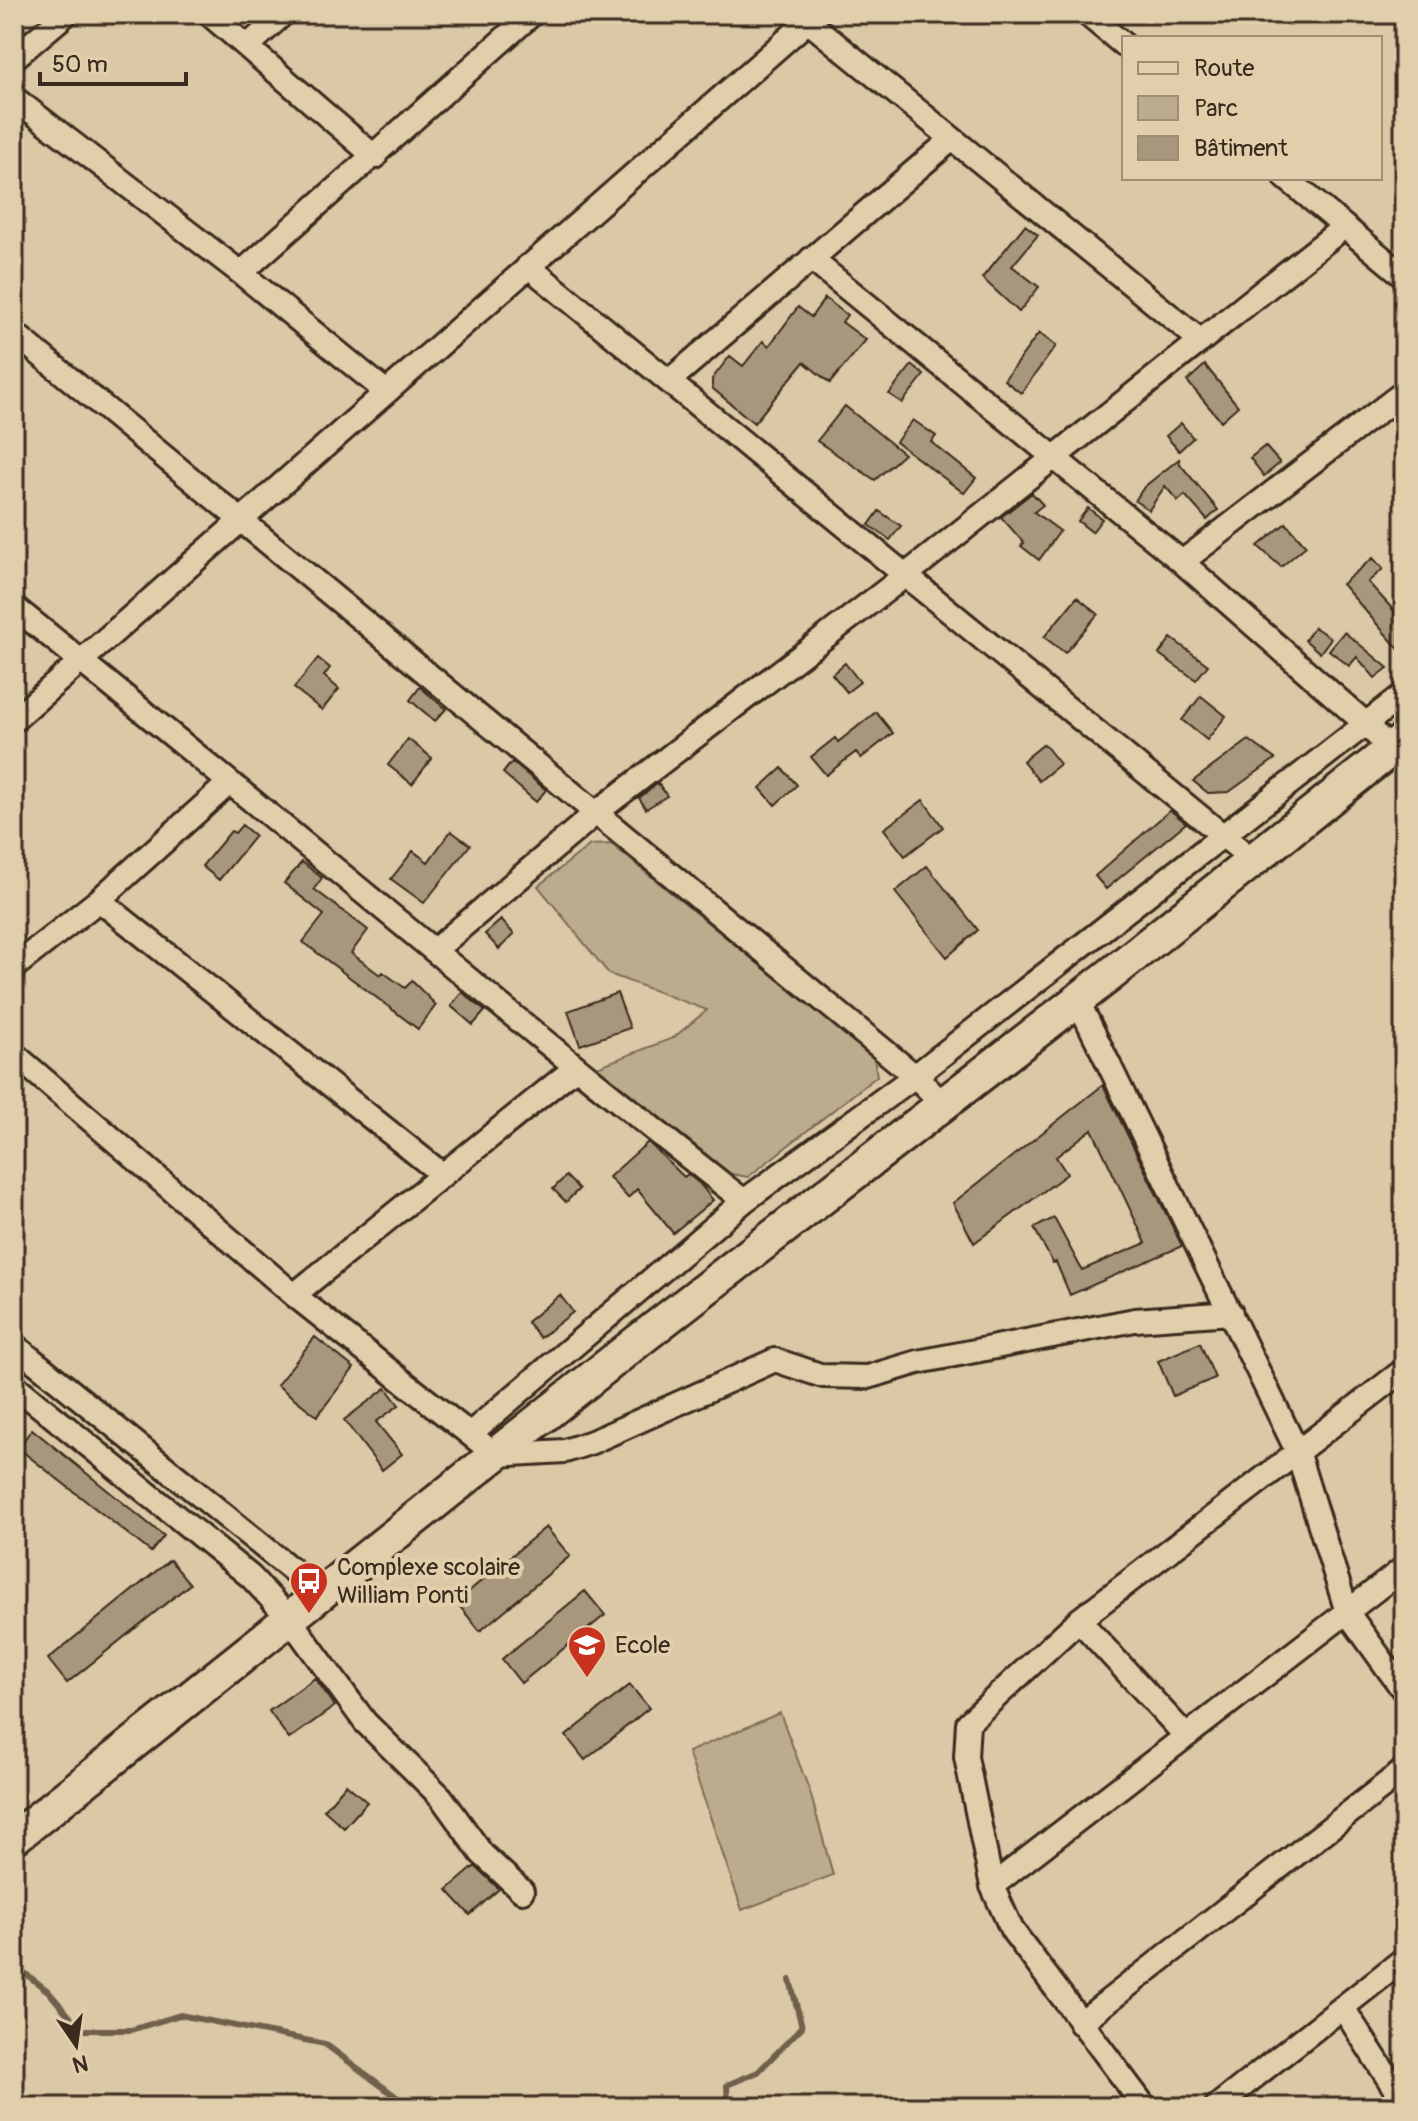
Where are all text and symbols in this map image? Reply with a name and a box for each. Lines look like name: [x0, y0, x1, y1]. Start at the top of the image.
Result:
scale bar: [40, 36, 186, 86]
legend: [1122, 36, 1382, 180]
text: 50 m: [52, 50, 108, 79]
text: Route: [1194, 54, 1255, 83]
text: Parc: [1194, 94, 1238, 123]
text: Bâtiment: [1194, 134, 1288, 163]
place label: Complexe scolaire William Ponti: [337, 1553, 520, 1610]
bus stop icon: Complexe scolaire William Ponti: [288, 1560, 330, 1615]
school or university icon: Ecole: [566, 1624, 608, 1679]
place label: Ecole: [615, 1631, 670, 1660]
north arrow: [36, 2005, 116, 2085]
text: N: [70, 2048, 91, 2079]

